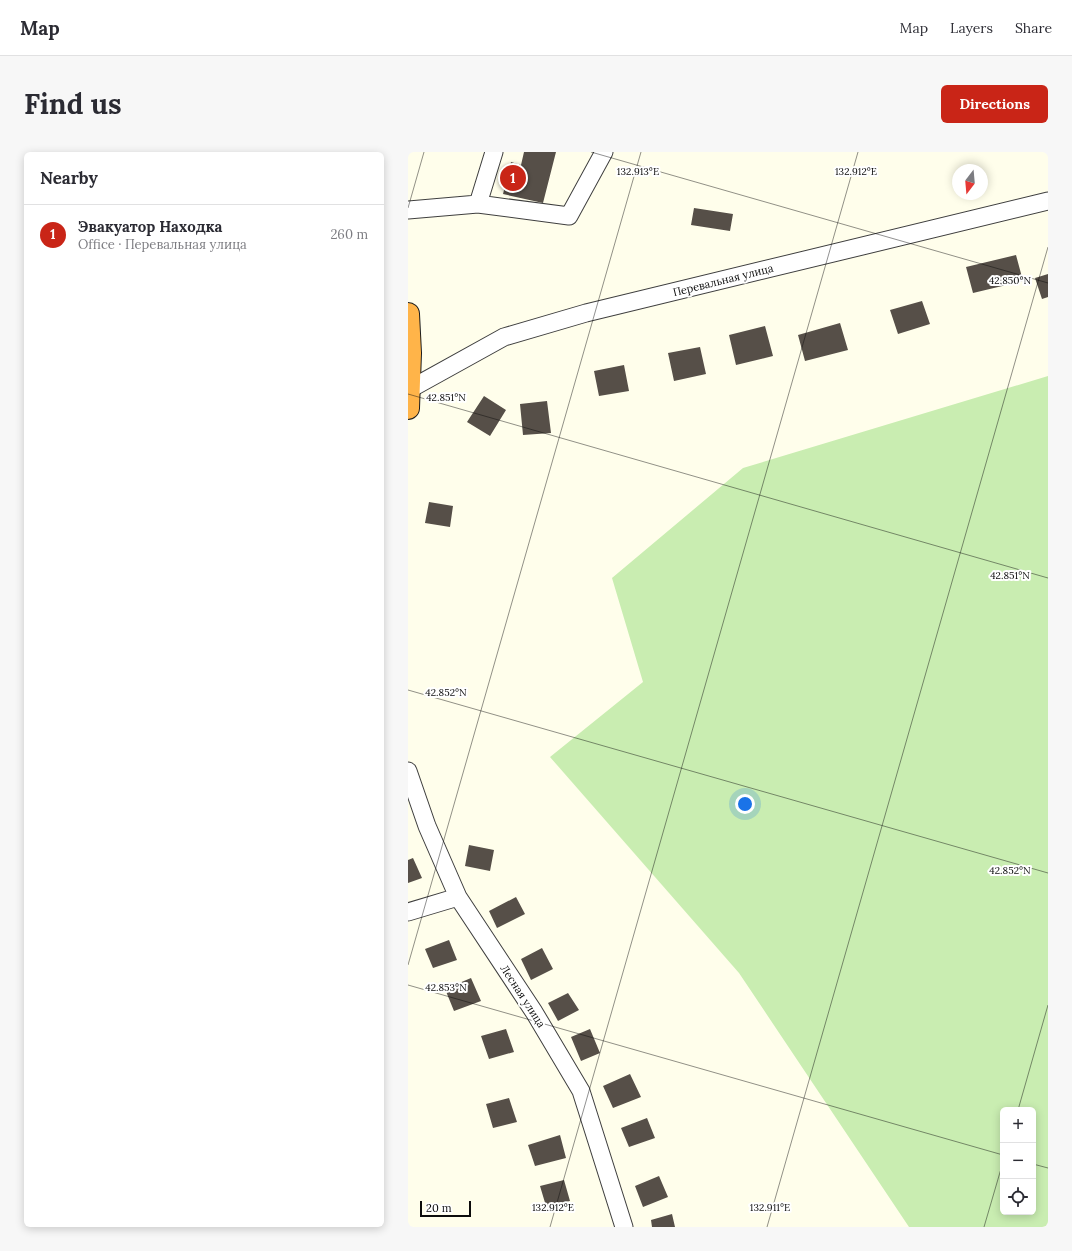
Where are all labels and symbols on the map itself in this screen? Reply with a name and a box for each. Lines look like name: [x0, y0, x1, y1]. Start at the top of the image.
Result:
pin: 1: [500, 163, 526, 193]
north arrow: [952, 164, 988, 200]
text: 132.913°E: [617, 165, 659, 178]
text: 132.912°E: [835, 165, 877, 178]
street label: Перевальная улица: [671, 261, 775, 299]
text: 42.850°N: [989, 274, 1031, 287]
text: 42.851°N: [426, 391, 466, 404]
text: 42.851°N: [990, 569, 1030, 582]
text: 42.852°N: [425, 686, 467, 699]
your location: [735, 794, 755, 814]
text: 42.852°N: [989, 864, 1031, 877]
street label: Лесная улица: [497, 962, 549, 1030]
text: 42.853°N: [425, 981, 467, 994]
scale bar: [420, 1199, 471, 1218]
text: 132.912°E: [532, 1201, 574, 1214]
text: 132.911°E: [750, 1201, 790, 1214]

